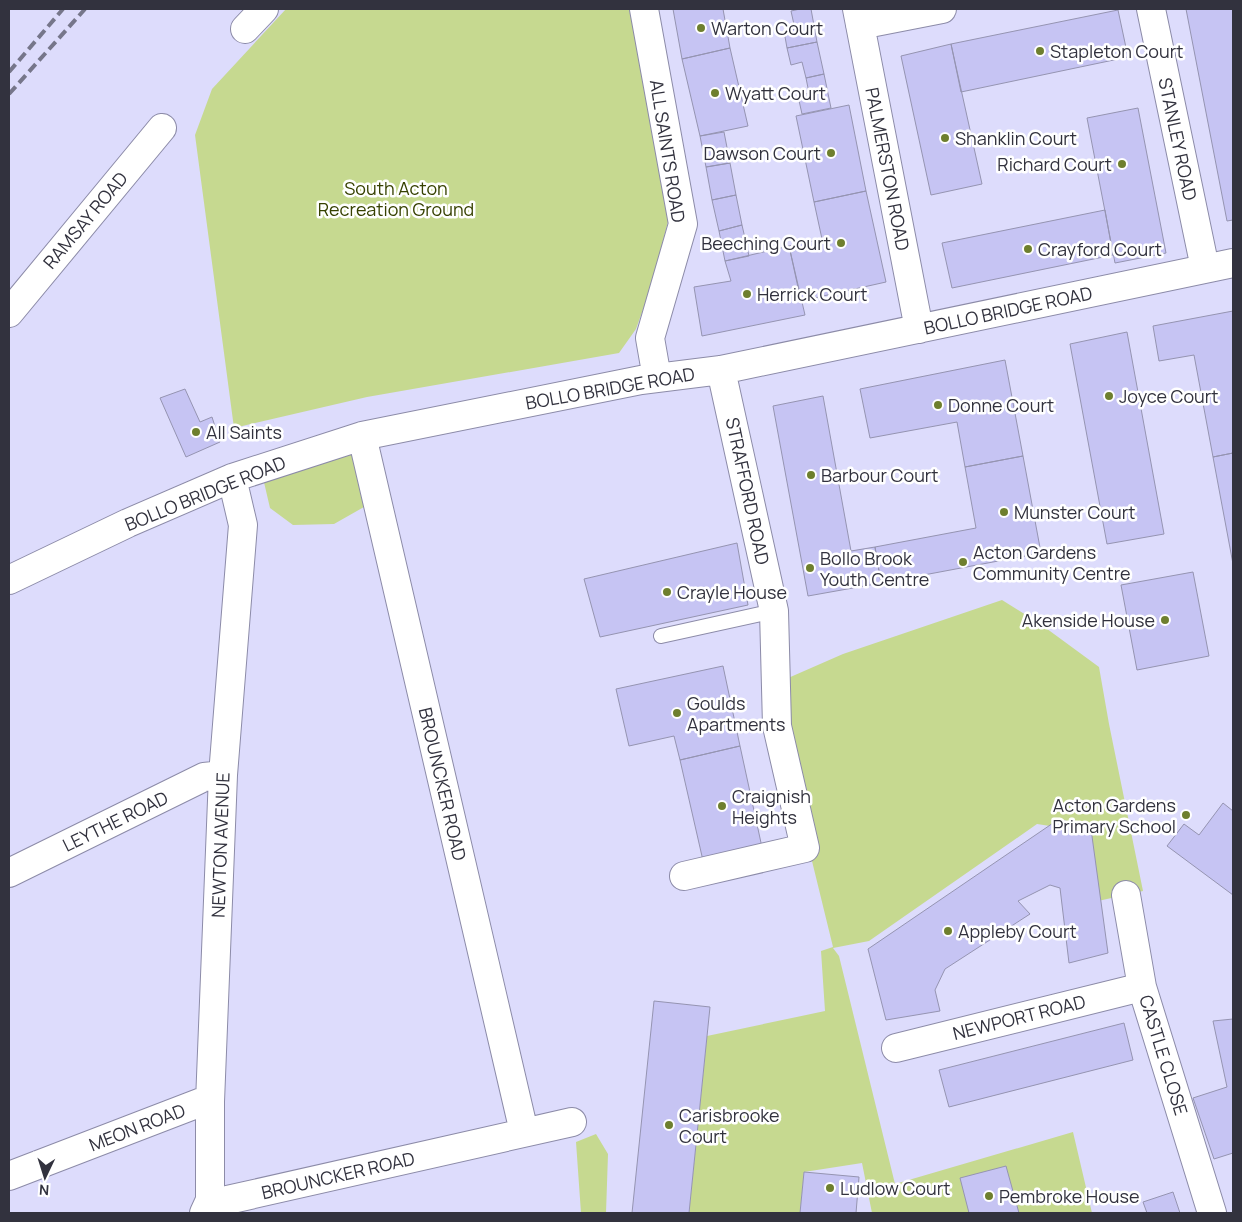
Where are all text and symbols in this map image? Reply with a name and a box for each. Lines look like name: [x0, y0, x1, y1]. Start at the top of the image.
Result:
place label: Warton Court: [711, 16, 823, 40]
marker: Warton Court: [695, 22, 707, 34]
place label: Stapleton Court: [1050, 39, 1183, 63]
marker: Stapleton Court: [1034, 45, 1046, 57]
street label: STANLEY ROAD: [1153, 75, 1203, 203]
street label: ALL SAINTS ROAD: [645, 78, 691, 224]
place label: Wyatt Court: [725, 81, 826, 105]
street label: PALMERSTON ROAD: [860, 85, 916, 253]
marker: Wyatt Court: [709, 87, 721, 99]
place label: Shanklin Court: [955, 126, 1077, 150]
marker: Shanklin Court: [939, 132, 951, 144]
place label: Dawson Court: [704, 141, 821, 165]
marker: Dawson Court: [825, 147, 837, 159]
place label: Richard Court: [997, 152, 1112, 176]
marker: Richard Court: [1116, 158, 1128, 170]
street label: RAMSAY ROAD: [37, 166, 133, 274]
park label: South Acton Recreation Ground: [318, 176, 474, 221]
place label: Beeching Court: [701, 231, 831, 255]
marker: Beeching Court: [835, 237, 847, 249]
place label: Crayford Court: [1038, 237, 1162, 261]
marker: Crayford Court: [1022, 243, 1034, 255]
street label: BOLLO BRIDGE ROAD: [922, 280, 1094, 340]
place label: Herrick Court: [757, 282, 867, 306]
marker: Herrick Court: [741, 288, 753, 300]
street label: BOLLO BRIDGE ROAD: [523, 361, 697, 415]
place label: Joyce Court: [1119, 384, 1219, 408]
marker: Joyce Court: [1103, 390, 1115, 402]
place label: Donne Court: [948, 393, 1054, 417]
marker: Donne Court: [932, 399, 944, 411]
street label: STRAFFORD ROAD: [721, 415, 775, 567]
place label: All Saints: [206, 420, 282, 444]
marker: All Saints: [190, 426, 202, 438]
street label: BOLLO BRIDGE ROAD: [121, 450, 289, 536]
place label: Barbour Court: [821, 463, 939, 487]
marker: Barbour Court: [805, 469, 817, 481]
place label: Munster Court: [1014, 500, 1135, 524]
marker: Munster Court: [998, 506, 1010, 518]
place label: Acton Gardens Community Centre: [973, 540, 1131, 585]
place label: Bollo Brook Youth Centre: [820, 546, 929, 591]
marker: Acton Gardens Community Centre: [957, 556, 969, 568]
marker: Bollo Brook Youth Centre: [804, 562, 816, 574]
place label: Crayle House: [677, 580, 787, 604]
marker: Crayle House: [661, 586, 673, 598]
place label: Akenside House: [1022, 608, 1155, 632]
marker: Akenside House: [1159, 614, 1171, 626]
place label: Goulds Apartments: [687, 691, 786, 736]
street label: BROUNCKER ROAD: [414, 705, 472, 863]
marker: Goulds Apartments: [671, 707, 683, 719]
street label: NEWTON AVENUE: [205, 772, 235, 918]
place label: Craignish Heights: [732, 784, 811, 829]
street label: LEYTHE ROAD: [58, 785, 172, 857]
place label: Acton Gardens Primary School: [1052, 793, 1176, 838]
marker: Craignish Heights: [716, 800, 728, 812]
marker: Acton Gardens Primary School: [1180, 809, 1192, 821]
place label: Appleby Court: [958, 919, 1077, 943]
marker: Appleby Court: [942, 925, 954, 937]
street label: NEWPORT ROAD: [950, 989, 1088, 1045]
street label: CASTLE CLOSE: [1134, 992, 1194, 1118]
street label: MEON ROAD: [85, 1098, 189, 1156]
place label: Carisbrooke Court: [679, 1103, 780, 1148]
marker: Carisbrooke Court: [663, 1119, 675, 1131]
street label: BROUNCKER ROAD: [259, 1146, 417, 1204]
north arrow: [20, 1152, 70, 1202]
place label: Ludlow Court: [840, 1176, 950, 1200]
text: N: [38, 1181, 50, 1200]
marker: Ludlow Court: [824, 1182, 836, 1194]
place label: Pembroke House: [999, 1184, 1139, 1208]
marker: Pembroke House: [983, 1190, 995, 1202]

